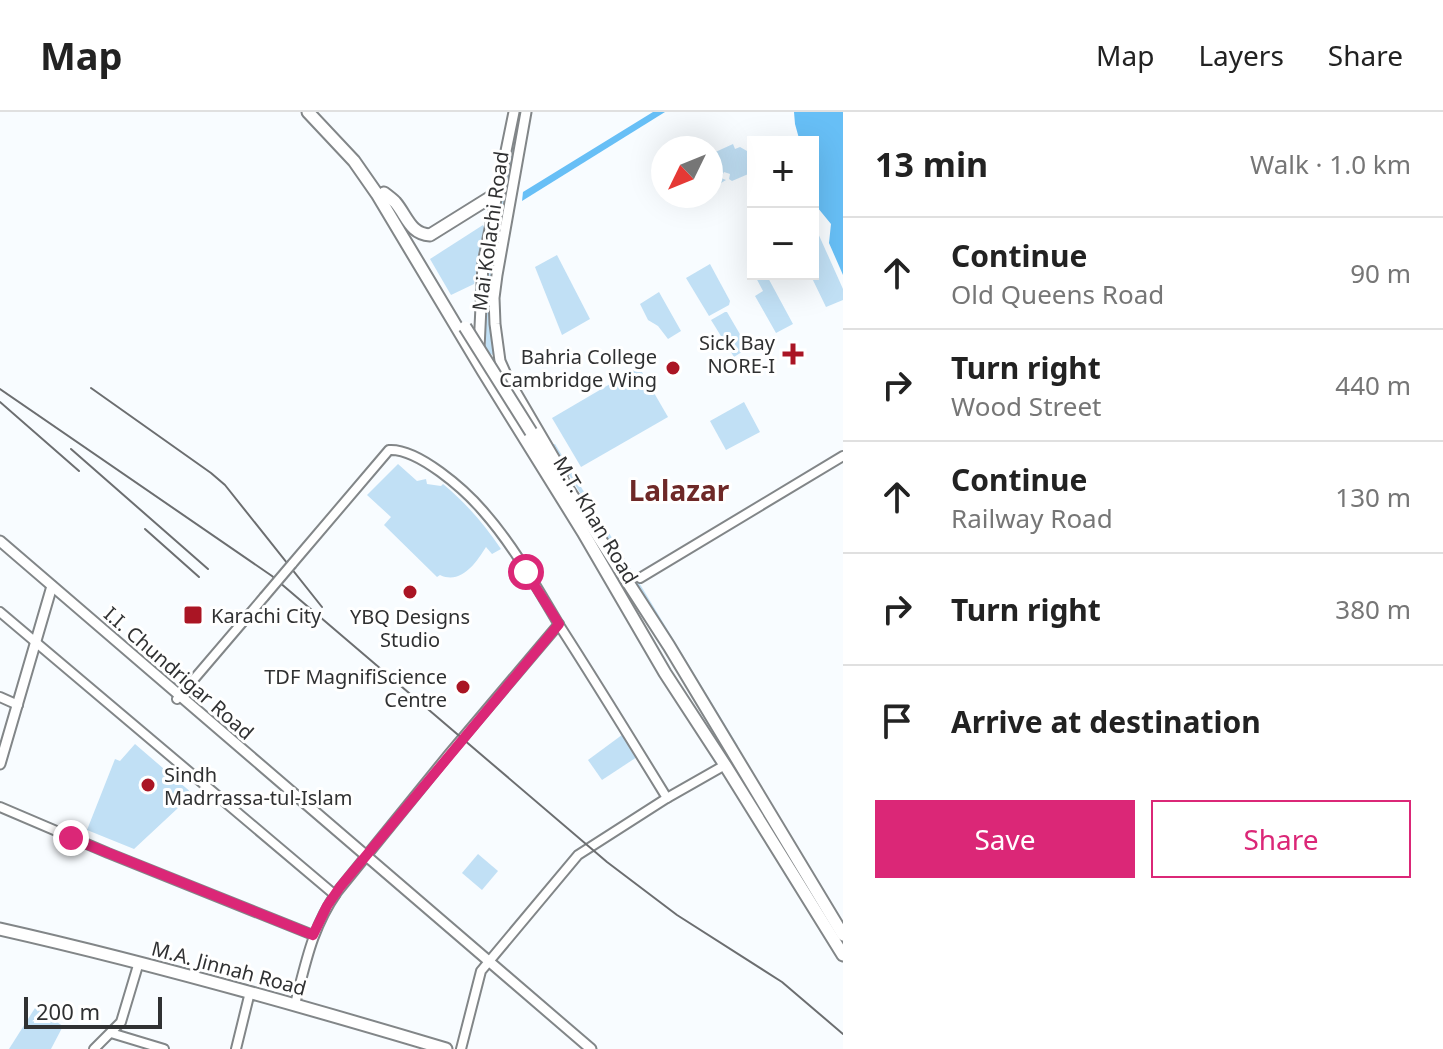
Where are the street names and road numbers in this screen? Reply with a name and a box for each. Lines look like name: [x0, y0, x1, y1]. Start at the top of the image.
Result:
street label: Mai Kolachi Road: [465, 149, 515, 313]
street label: M.T. Khan Road: [547, 451, 645, 589]
street label: I.I. Chundrigar Road: [98, 600, 260, 746]
street label: M.A. Jinnah Road: [149, 934, 309, 1002]

